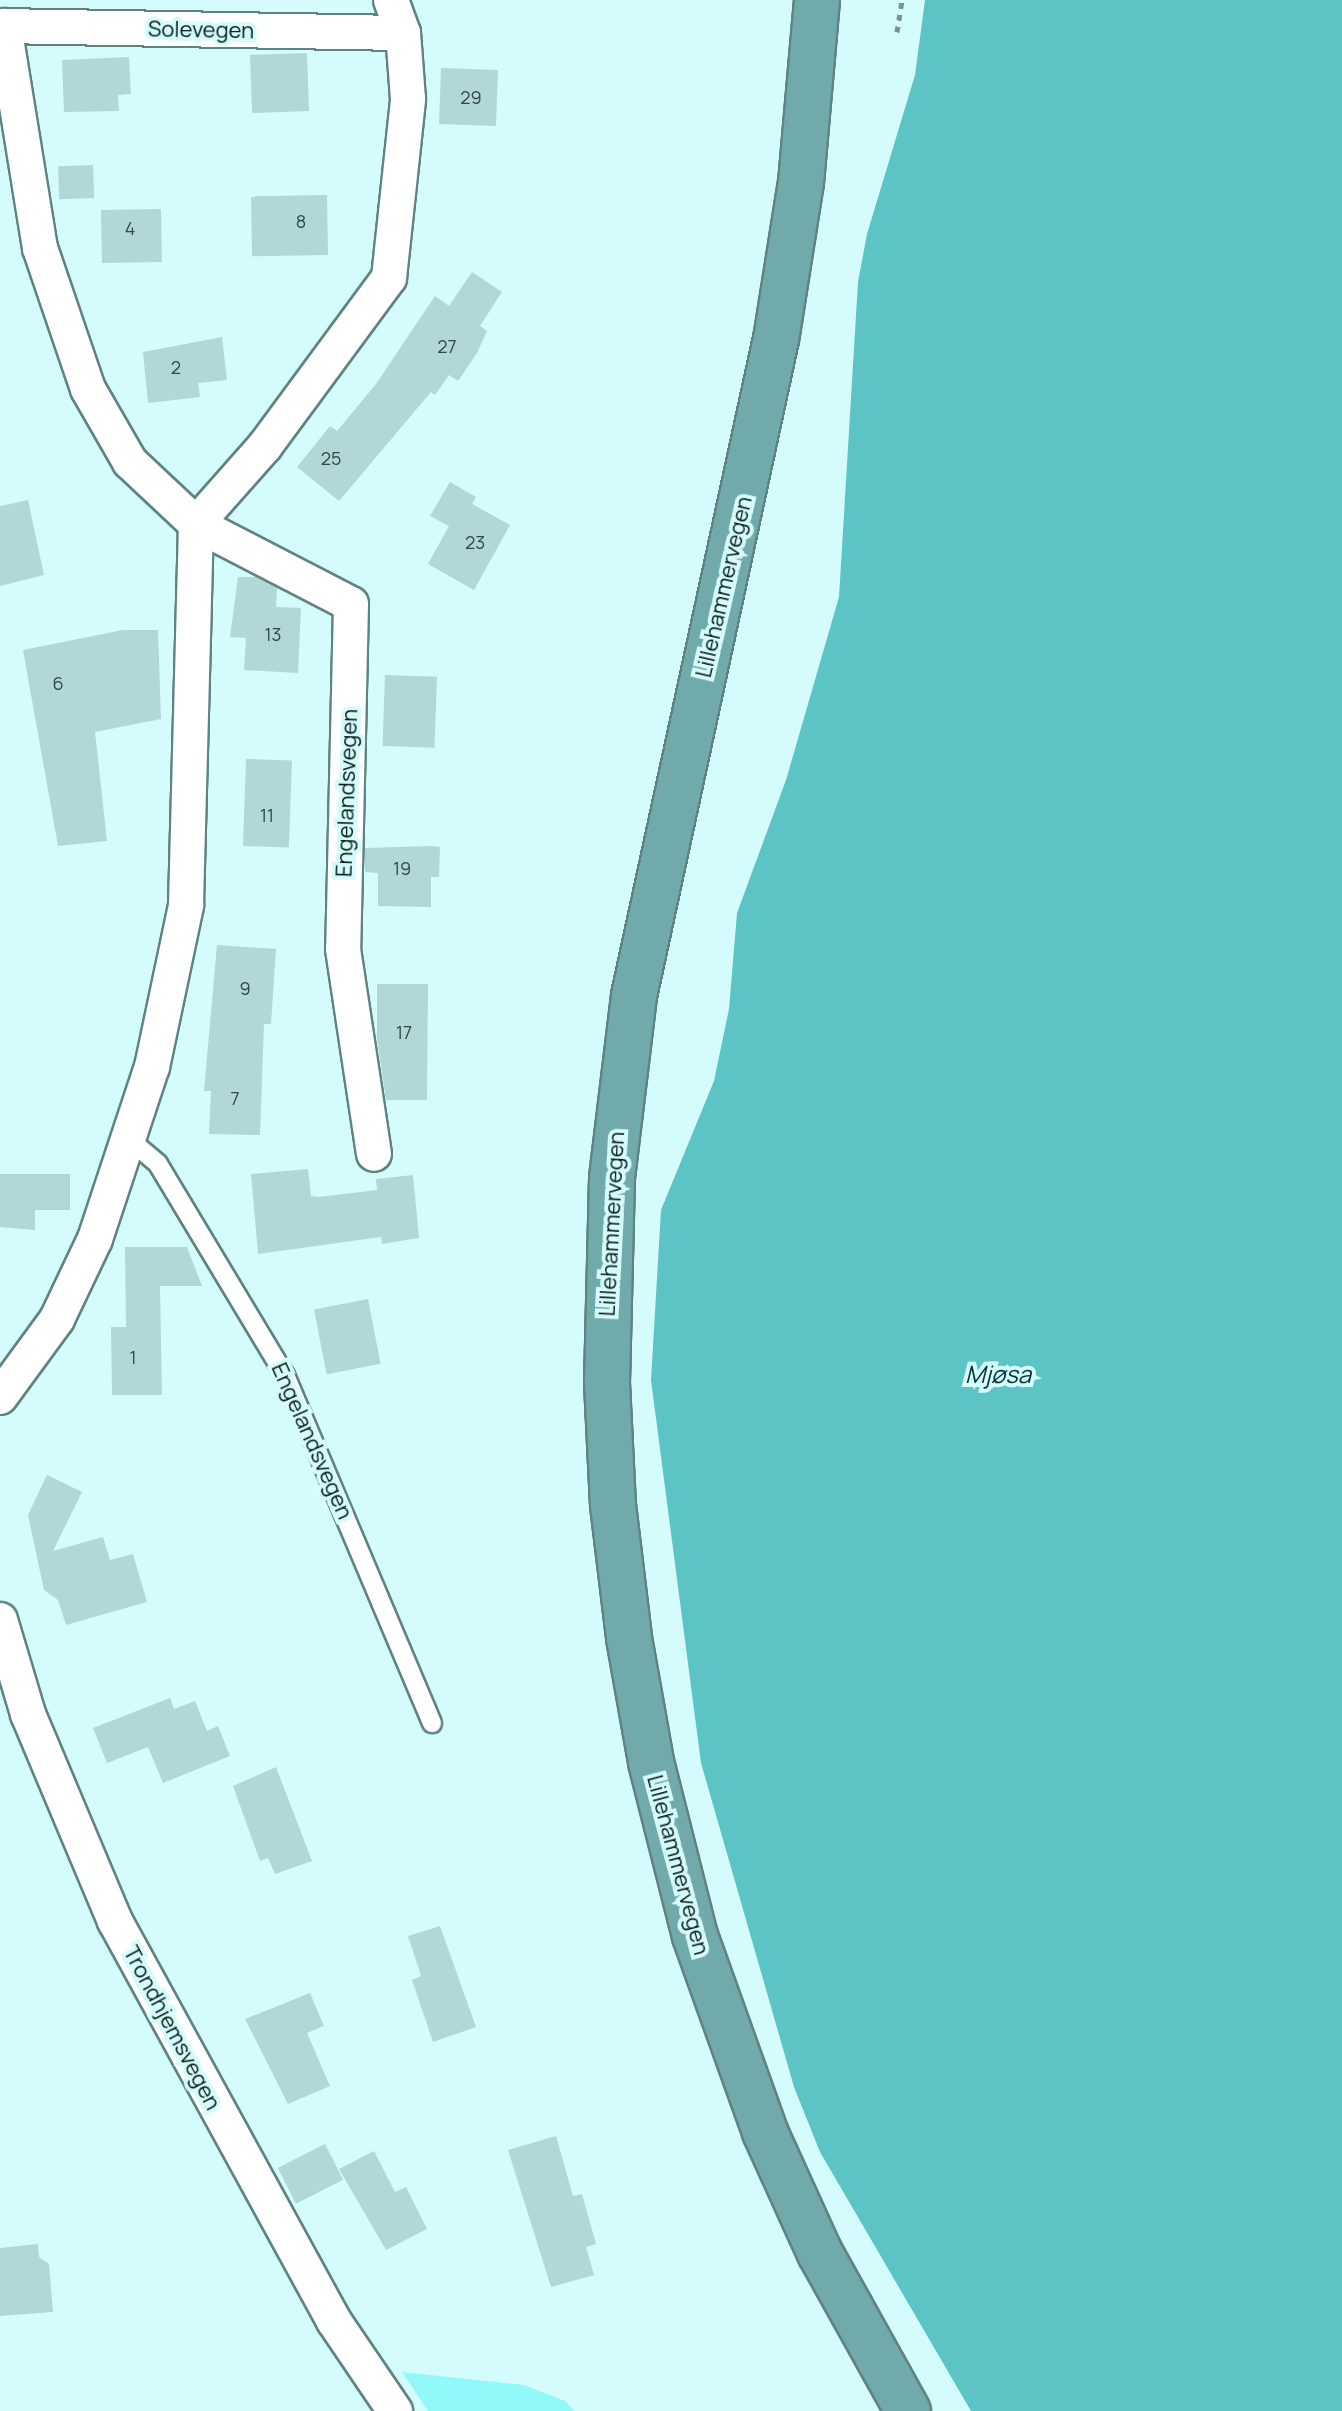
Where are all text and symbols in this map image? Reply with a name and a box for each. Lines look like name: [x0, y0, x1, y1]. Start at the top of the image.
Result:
street label: Solevegen: [148, 16, 254, 44]
house number: 29: [460, 86, 482, 108]
house number: 8: [296, 210, 306, 232]
house number: 4: [125, 217, 135, 239]
house number: 27: [437, 335, 457, 357]
house number: 2: [171, 356, 181, 378]
house number: 25: [321, 447, 341, 469]
street label: Lillehammervegen: [690, 494, 758, 680]
house number: 23: [465, 531, 485, 553]
house number: 13: [265, 623, 281, 645]
house number: 6: [52, 672, 64, 694]
street label: Engelandsvegen: [331, 708, 363, 878]
house number: 11: [260, 804, 274, 826]
house number: 19: [393, 857, 411, 879]
house number: 9: [239, 977, 251, 999]
house number: 17: [396, 1021, 412, 1043]
house number: 7: [230, 1087, 240, 1109]
street label: Lillehammervegen: [594, 1131, 630, 1317]
house number: 1: [129, 1346, 137, 1368]
street label: Engelandsvegen: [266, 1359, 358, 1523]
water label: Mjøsa: [965, 1360, 1031, 1388]
street label: Lillehammervegen: [641, 1772, 715, 1958]
street label: Trondhjemsvegen: [118, 1942, 226, 2114]

